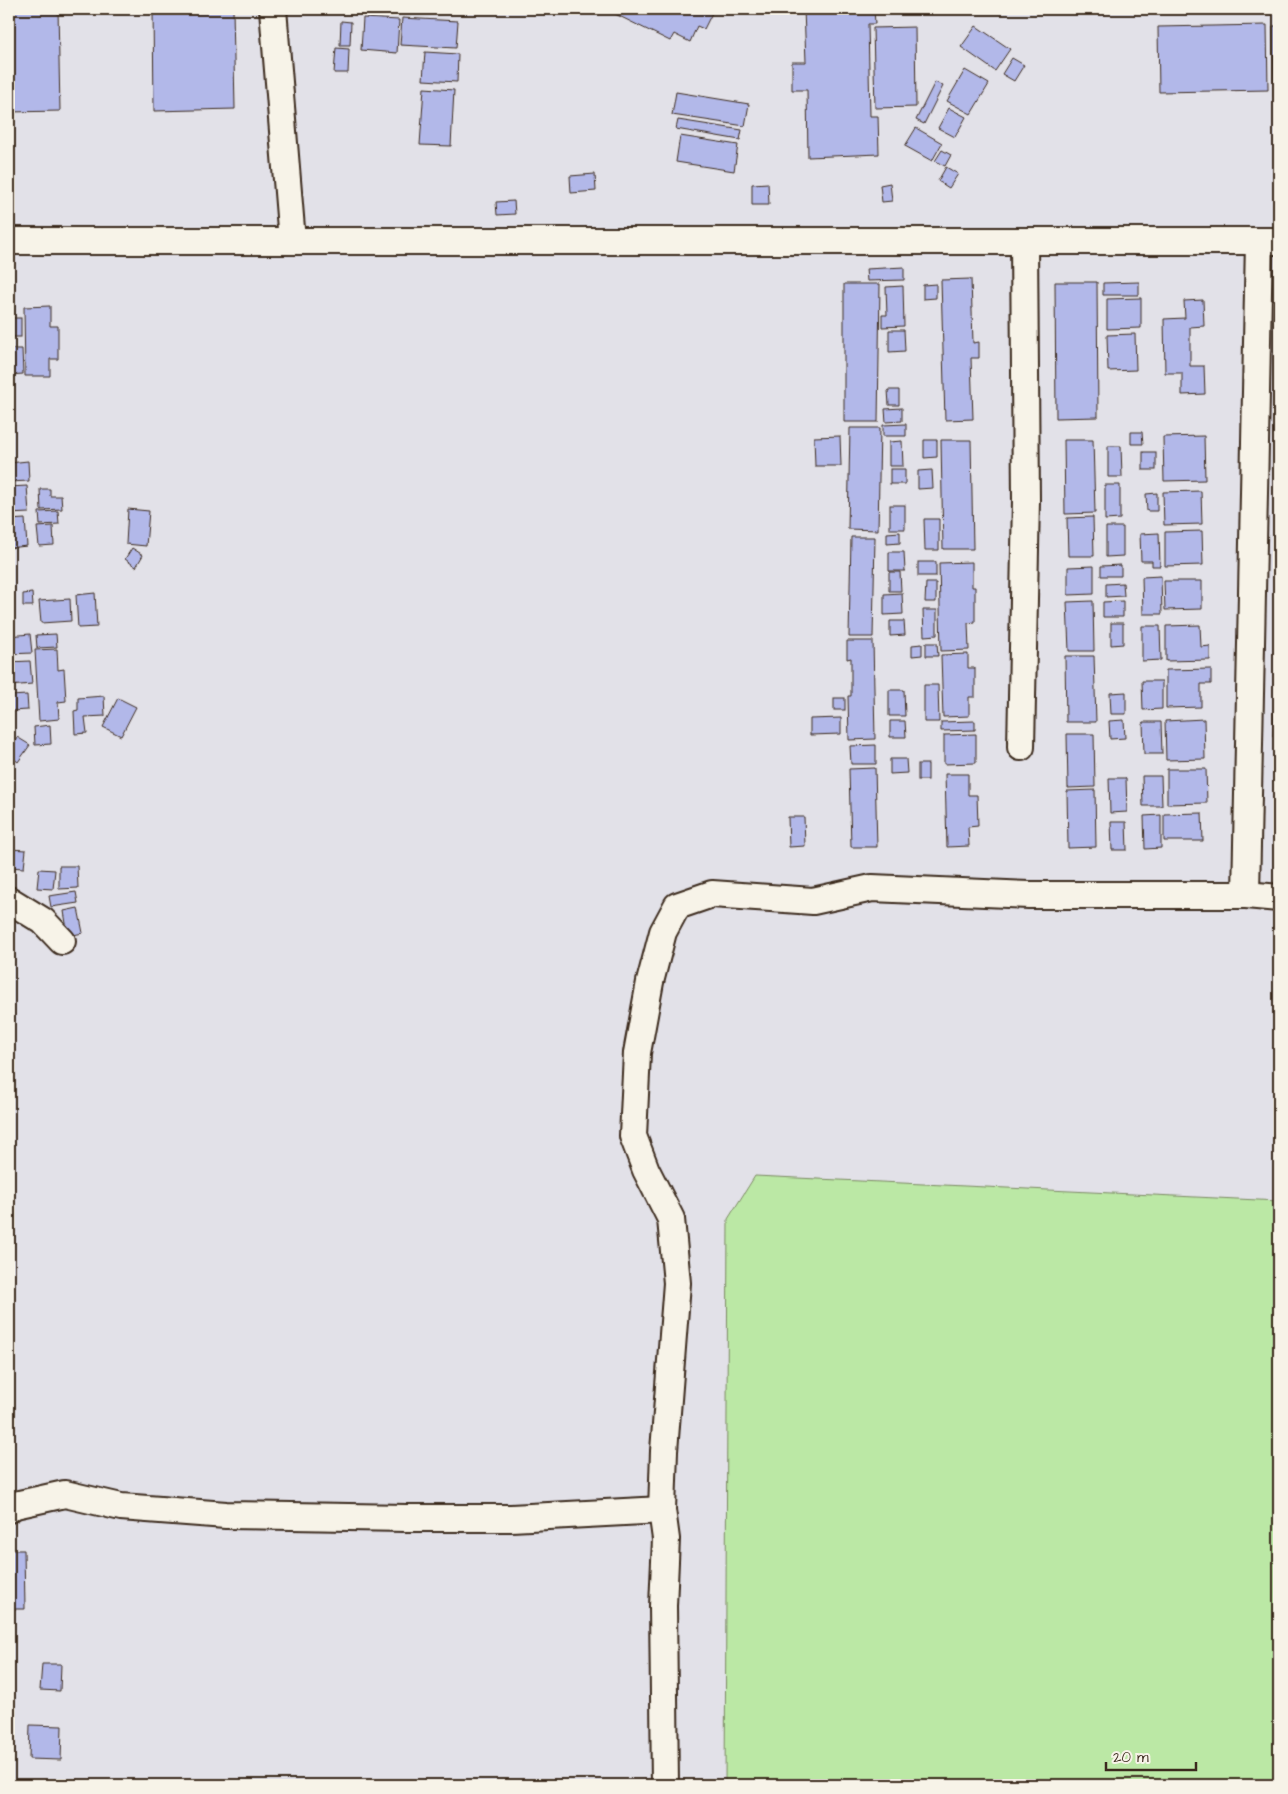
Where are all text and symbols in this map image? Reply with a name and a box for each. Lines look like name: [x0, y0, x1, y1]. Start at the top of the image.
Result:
scale bar: [1106, 1739, 1196, 1771]
text: 20 m: [1113, 1747, 1149, 1768]

